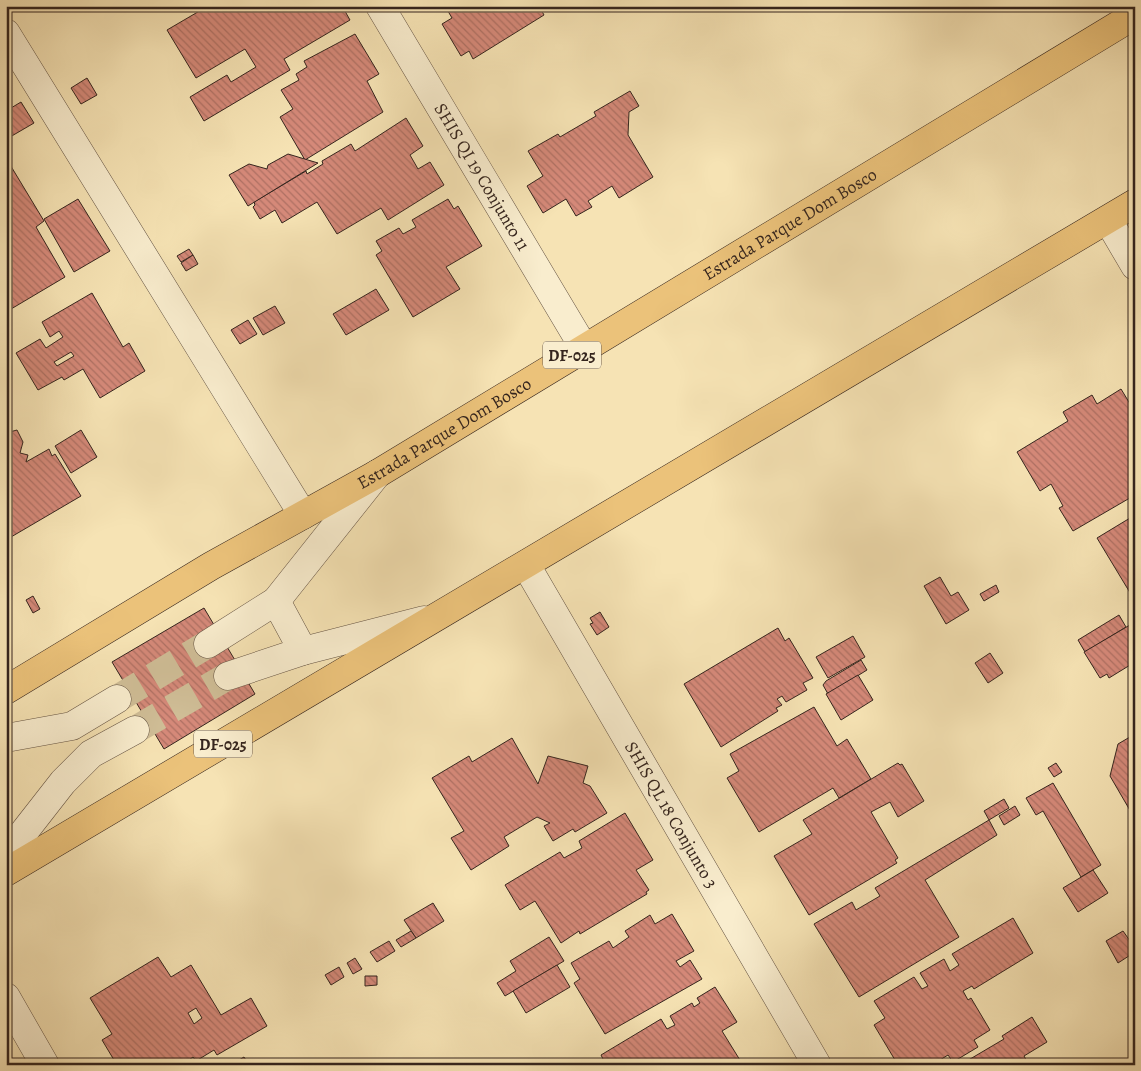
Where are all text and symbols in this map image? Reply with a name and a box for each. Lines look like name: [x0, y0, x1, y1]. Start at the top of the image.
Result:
street label: SHIS QI 19 Conjunto 11: [429, 99, 535, 255]
street label: Estrada Parque Dom Bosco: [698, 162, 881, 286]
road number: DF-025: [543, 342, 601, 368]
street label: Estrada Parque Dom Bosco: [353, 371, 536, 495]
road number: DF-025: [194, 731, 252, 758]
street label: SHIS QL 18 Conjunto 3: [619, 737, 724, 893]

